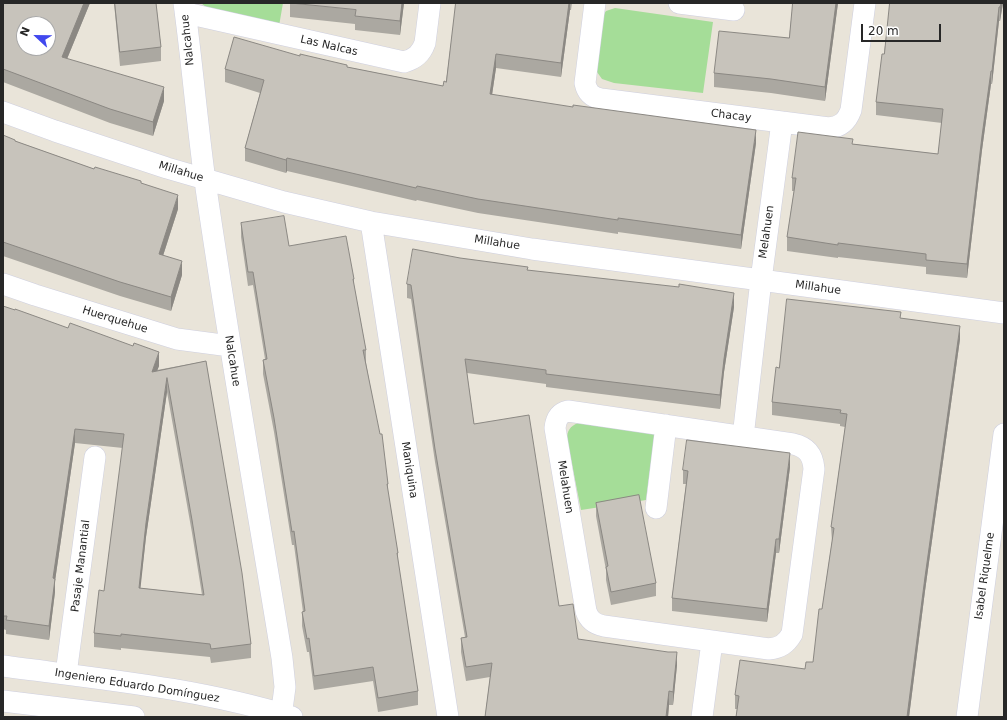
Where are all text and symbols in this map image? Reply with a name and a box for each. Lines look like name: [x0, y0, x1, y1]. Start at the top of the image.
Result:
street label: Nalcahue: [179, 14, 197, 66]
north arrow: [16, 16, 56, 56]
scale bar: [863, 16, 943, 42]
text: 20 m: [868, 24, 899, 38]
text: N: [18, 25, 33, 38]
street label: Las Nalcas: [299, 33, 359, 59]
street label: Chacay: [710, 107, 752, 125]
street label: Millahue: [157, 159, 205, 185]
street label: Melahuen: [757, 204, 777, 260]
street label: Millahue: [473, 233, 521, 253]
street label: Millahue: [794, 278, 842, 298]
street label: Huerquehue: [81, 304, 149, 336]
street label: Nalcahue: [221, 335, 243, 387]
street label: Maniquina: [398, 441, 420, 499]
street label: Melahuen: [554, 459, 576, 515]
street label: Pasaje Manantial: [69, 519, 93, 613]
street label: Isabel Riquelme: [972, 532, 998, 620]
street label: Ingeniero Eduardo Domínguez: [54, 666, 220, 706]

